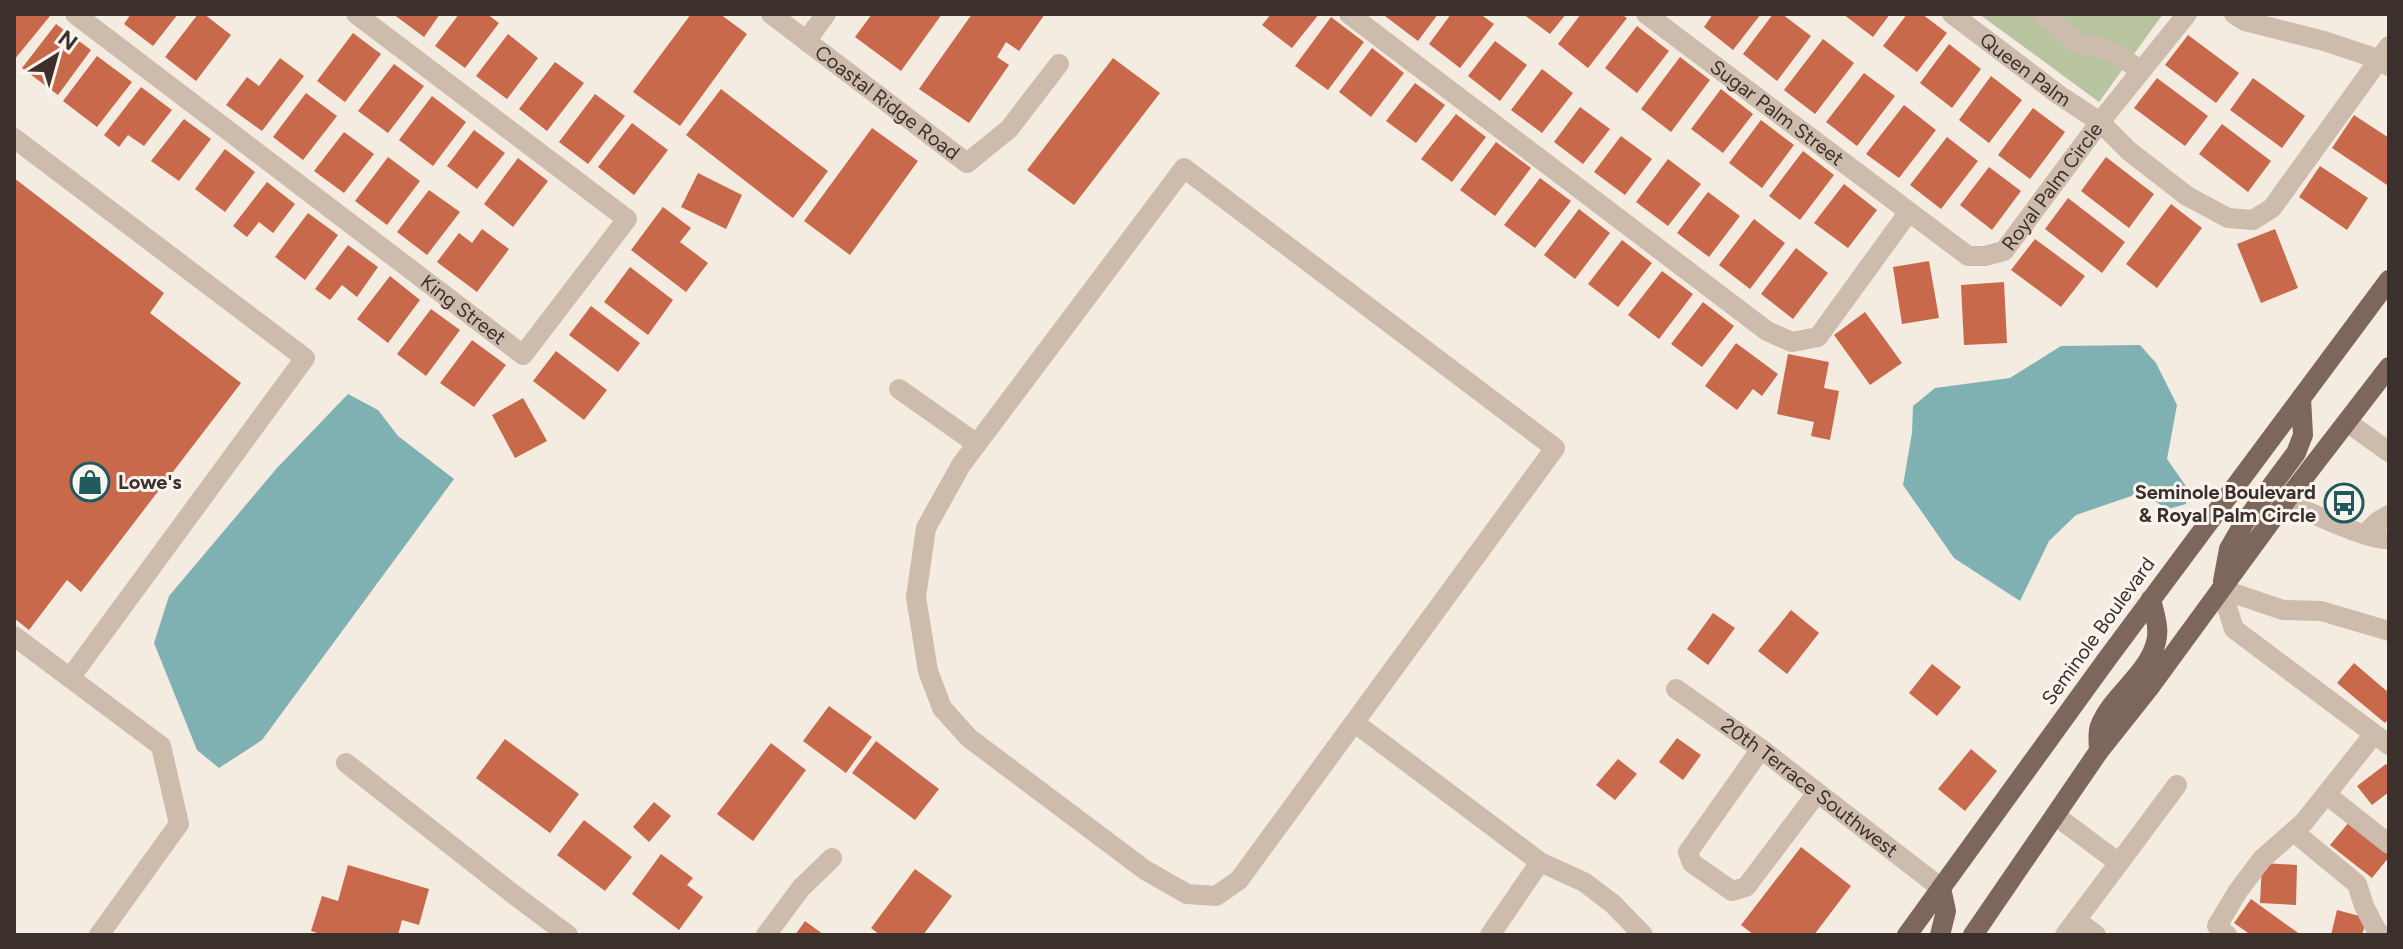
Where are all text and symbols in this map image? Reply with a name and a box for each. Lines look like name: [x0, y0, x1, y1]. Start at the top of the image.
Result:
north arrow: [16, 16, 96, 96]
text: N: [53, 25, 83, 56]
street label: Queen Palm: [1975, 27, 2075, 111]
street label: Coastal Ridge Road: [810, 40, 964, 165]
street label: Sugar Palm Street: [1705, 55, 1849, 171]
street label: Royal Palm Circle: [1997, 117, 2108, 255]
street label: King Street: [416, 270, 511, 350]
shop icon: Lowe's: [69, 461, 111, 503]
place label: Lowe's: [118, 470, 182, 494]
place label: Seminole Boulevard & Royal Palm Circle: [2135, 480, 2316, 527]
bus stop icon: Seminole Boulevard & Royal Palm Circle: [2323, 482, 2365, 524]
street label: Seminole Boulevard: [2036, 552, 2160, 710]
street label: 20th Terrace Southwest: [1717, 713, 1903, 862]

